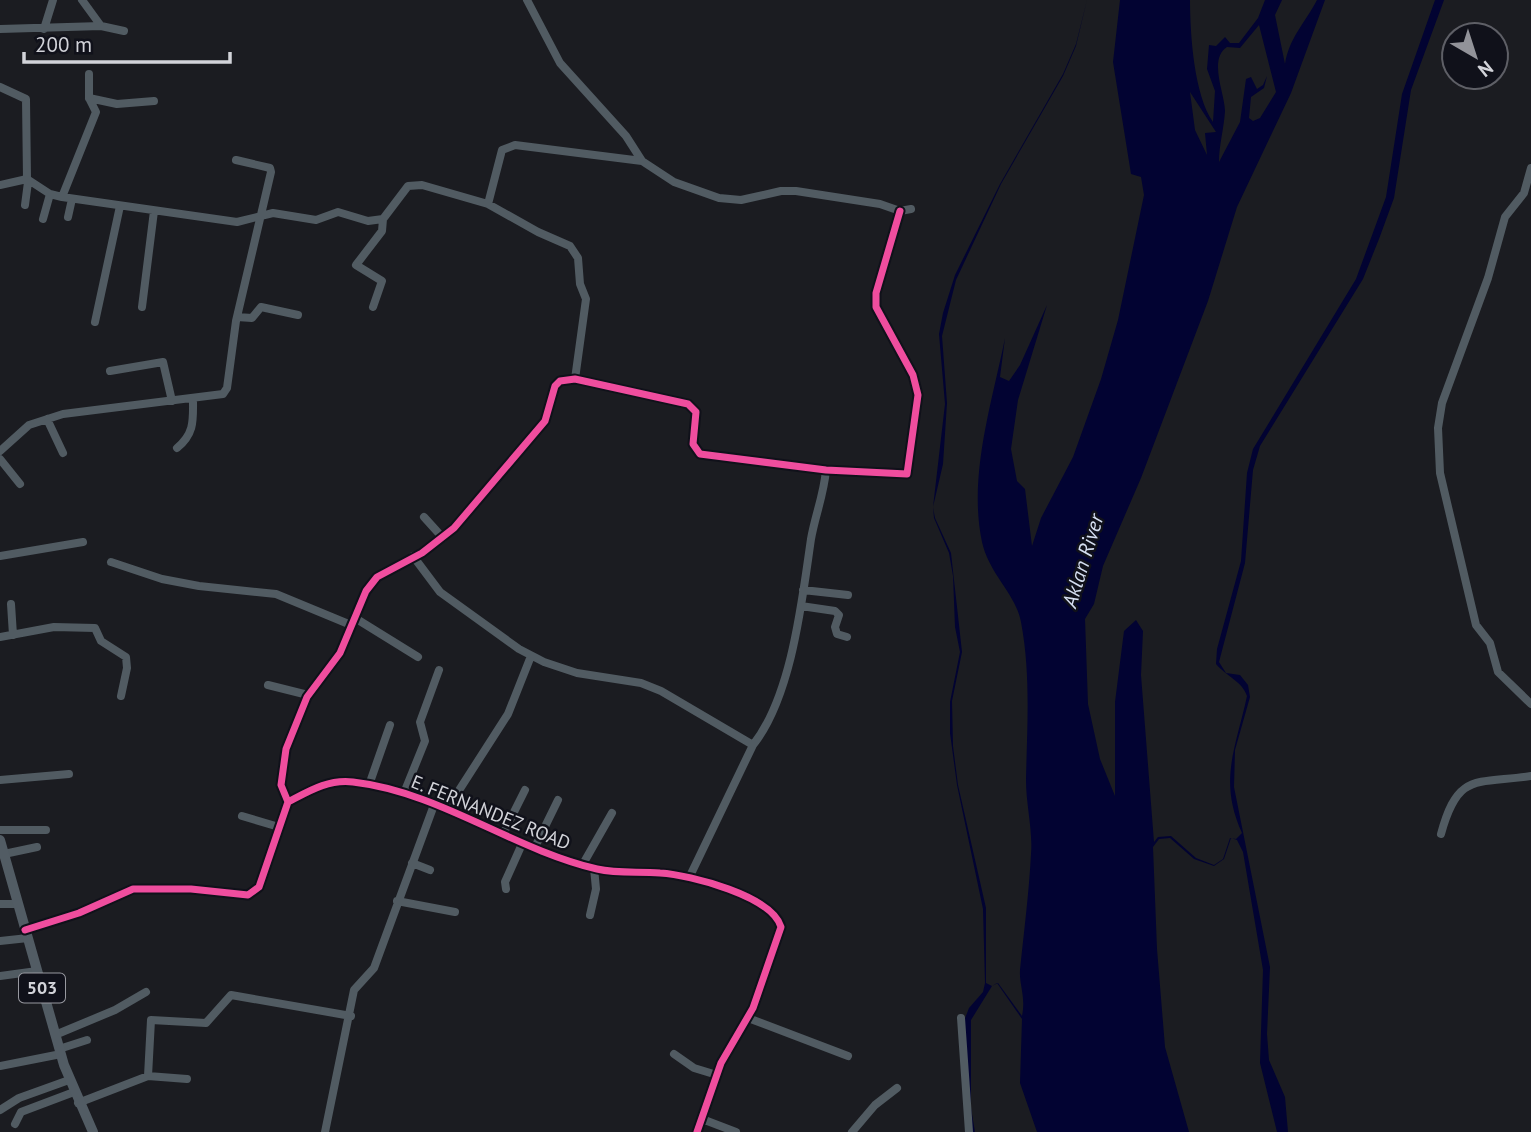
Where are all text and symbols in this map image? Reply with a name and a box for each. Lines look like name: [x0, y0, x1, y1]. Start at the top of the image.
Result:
scale bar: [24, 21, 231, 65]
north arrow: [1440, 21, 1510, 91]
text: 200 m: [35, 31, 92, 58]
text: N: [1473, 56, 1498, 82]
water label: Aklan River: [1055, 509, 1110, 612]
street label: E. FERNANDEZ ROAD: [408, 769, 574, 855]
road number: 503: [19, 973, 65, 1002]

